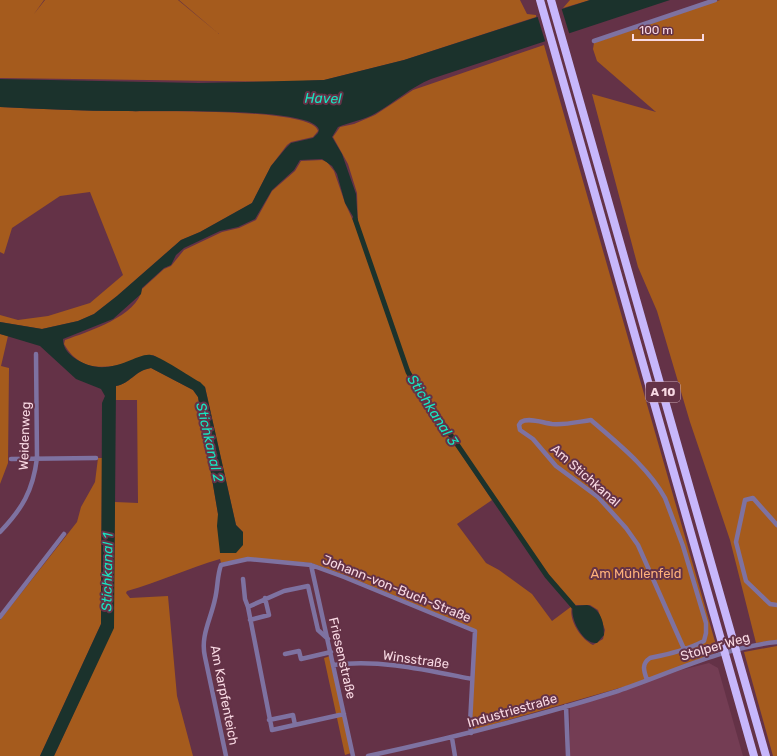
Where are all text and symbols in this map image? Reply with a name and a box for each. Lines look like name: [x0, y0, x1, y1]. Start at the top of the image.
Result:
scale bar: [633, 16, 703, 42]
text: 100 m: [639, 23, 673, 37]
water label: Havel: [304, 90, 342, 107]
water label: Stichkanal 3: [403, 372, 462, 449]
road number: A 10: [646, 382, 680, 402]
street label: Weidenweg: [16, 401, 34, 471]
water label: Stichkanal 2: [192, 401, 227, 484]
street label: Am Stichkanal: [548, 441, 623, 510]
water label: Stichkanal 1: [98, 531, 117, 611]
street label: Johann-von-Buch-Straße: [320, 552, 473, 625]
park label: Am Mühlenfeld: [591, 566, 681, 581]
street label: Friesenstraße: [326, 616, 359, 700]
street label: Stolper Weg: [679, 629, 752, 665]
street label: Am Karpfenteich: [207, 644, 242, 746]
street label: Winsstraße: [382, 647, 450, 672]
street label: Industriestraße: [466, 690, 559, 730]

